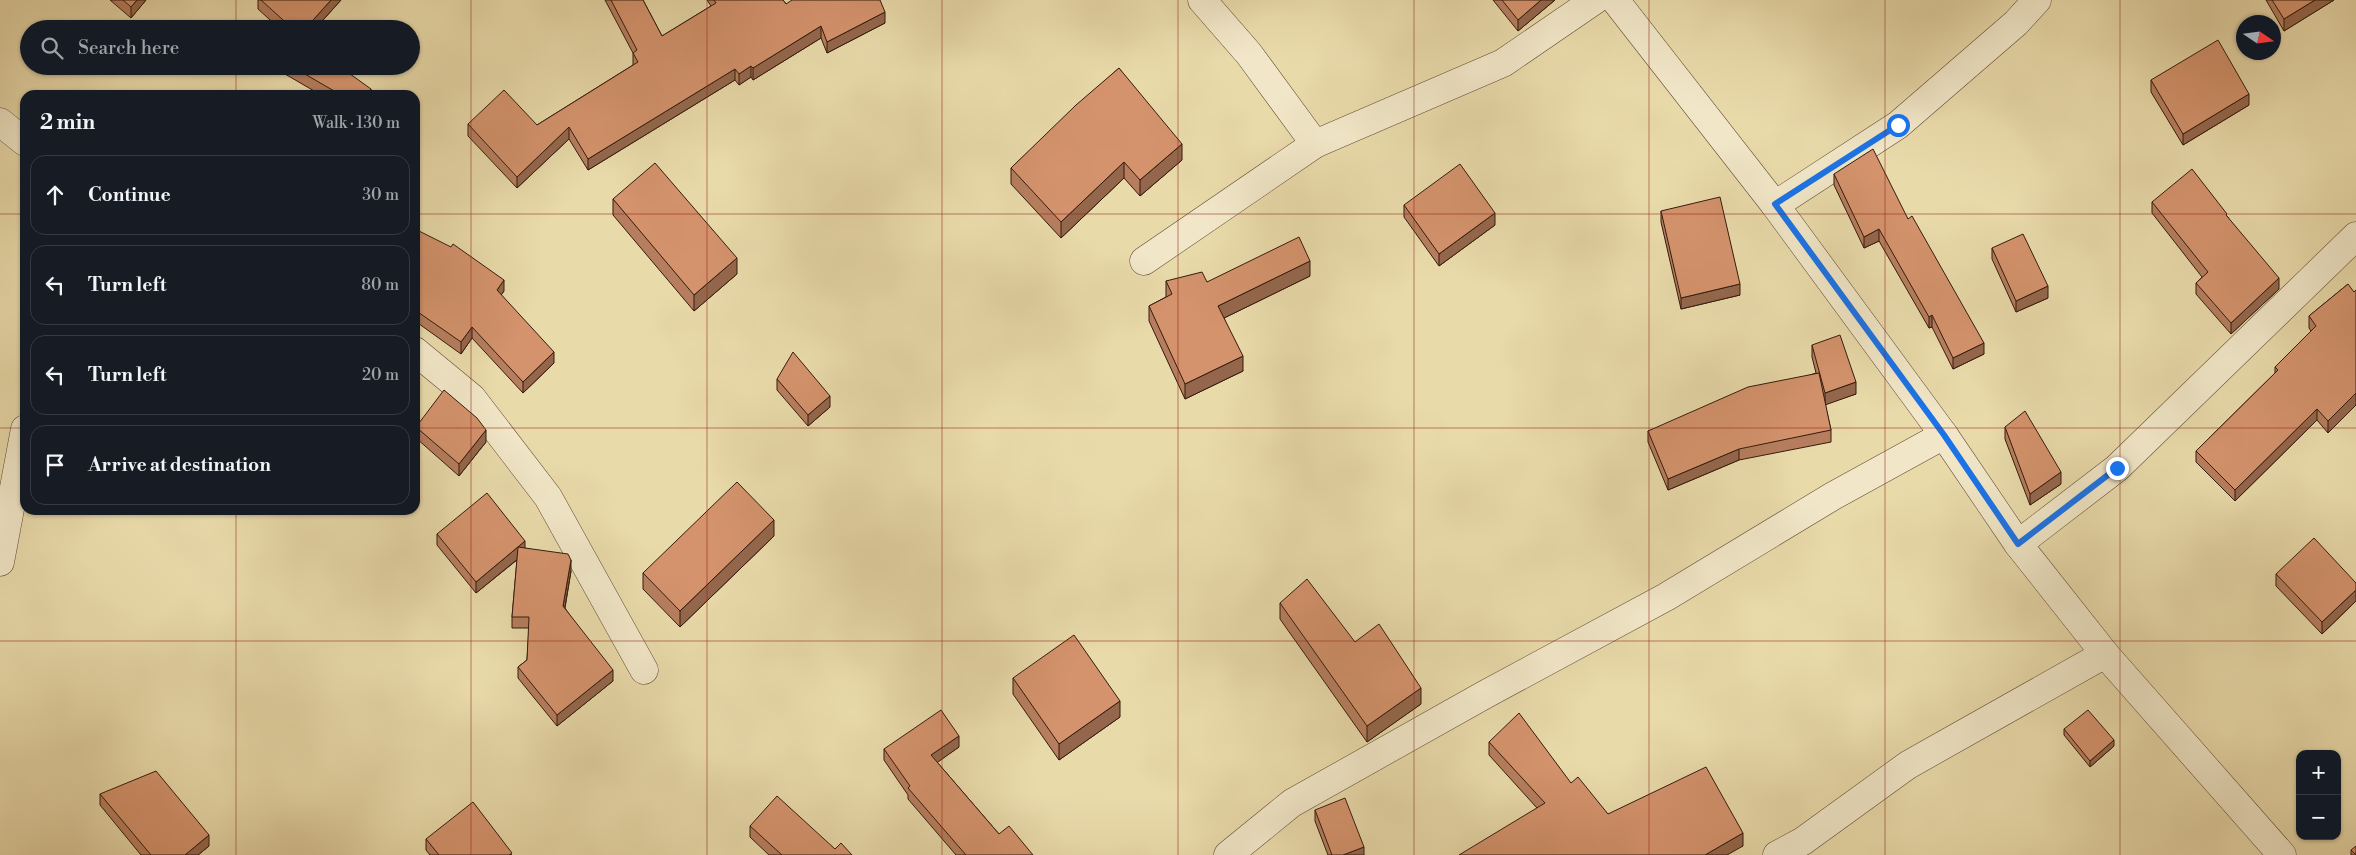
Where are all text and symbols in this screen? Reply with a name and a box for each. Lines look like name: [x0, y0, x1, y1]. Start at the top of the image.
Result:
north arrow: [2236, 15, 2281, 60]
search box: [20, 20, 420, 75]
icon: search: [38, 34, 66, 62]
text: Search here: [78, 36, 179, 60]
text: 2 min: [40, 110, 95, 136]
text: Walk · 130 m: [312, 113, 400, 133]
route start: [1887, 114, 1910, 137]
icon: ahead: [41, 181, 69, 209]
text: Continue: [88, 183, 171, 207]
text: 30 m: [362, 185, 399, 205]
icon: left: [41, 271, 69, 299]
text: Turn left: [88, 273, 167, 297]
text: 80 m: [361, 275, 399, 295]
icon: left: [41, 361, 69, 389]
text: Turn left: [88, 363, 167, 387]
text: 20 m: [362, 365, 399, 385]
icon: arrive: [41, 451, 69, 479]
text: Arrive at destination: [88, 453, 271, 477]
route end: [2106, 457, 2129, 480]
map controls: [2296, 750, 2341, 840]
button: +: [2296, 750, 2341, 795]
button: −: [2296, 795, 2341, 840]

